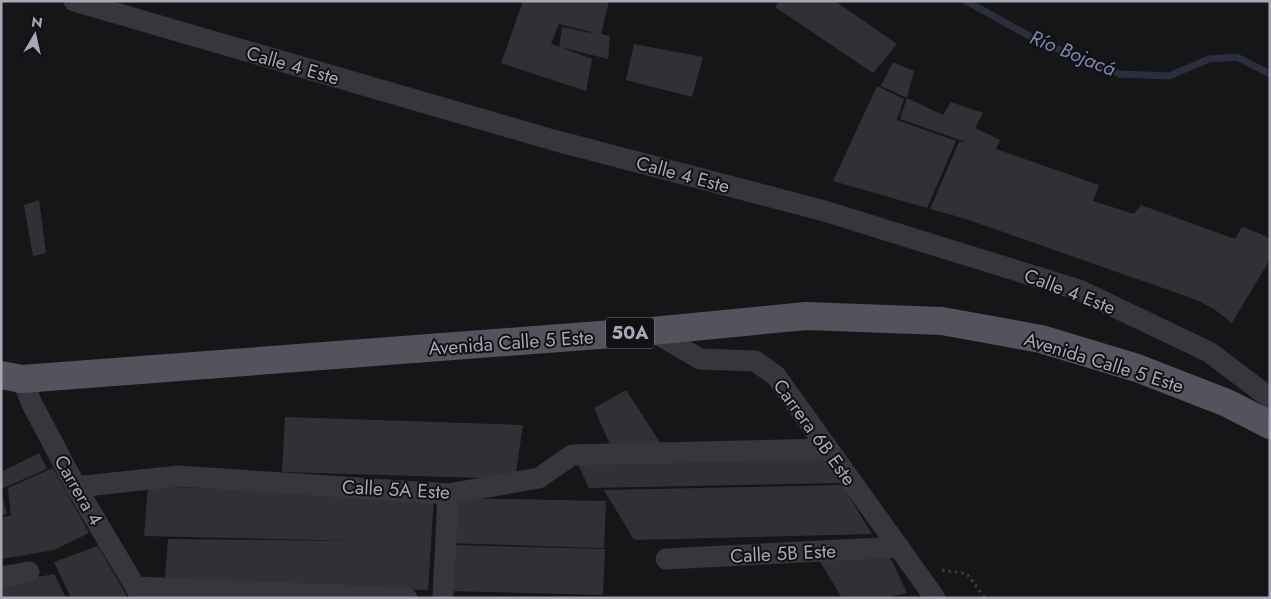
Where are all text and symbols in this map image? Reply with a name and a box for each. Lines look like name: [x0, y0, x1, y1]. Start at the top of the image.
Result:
north arrow: [10, 10, 60, 60]
text: N: [30, 11, 44, 33]
water label: Río Bojacá: [1026, 23, 1120, 84]
street label: Calle 4 Este: [243, 39, 343, 92]
street label: Calle 4 Este: [633, 149, 733, 200]
street label: Calle 4 Este: [1020, 262, 1119, 321]
road number: 50A: [606, 317, 654, 348]
street label: Avenida Calle 5 Este: [428, 323, 595, 362]
street label: Avenida Calle 5 Este: [1021, 325, 1187, 400]
street label: Carrera 6B Este: [767, 373, 863, 491]
street label: Carrera 4: [48, 450, 110, 530]
street label: Calle 5A Este: [341, 473, 451, 506]
street label: Calle 5B Este: [729, 537, 837, 570]

